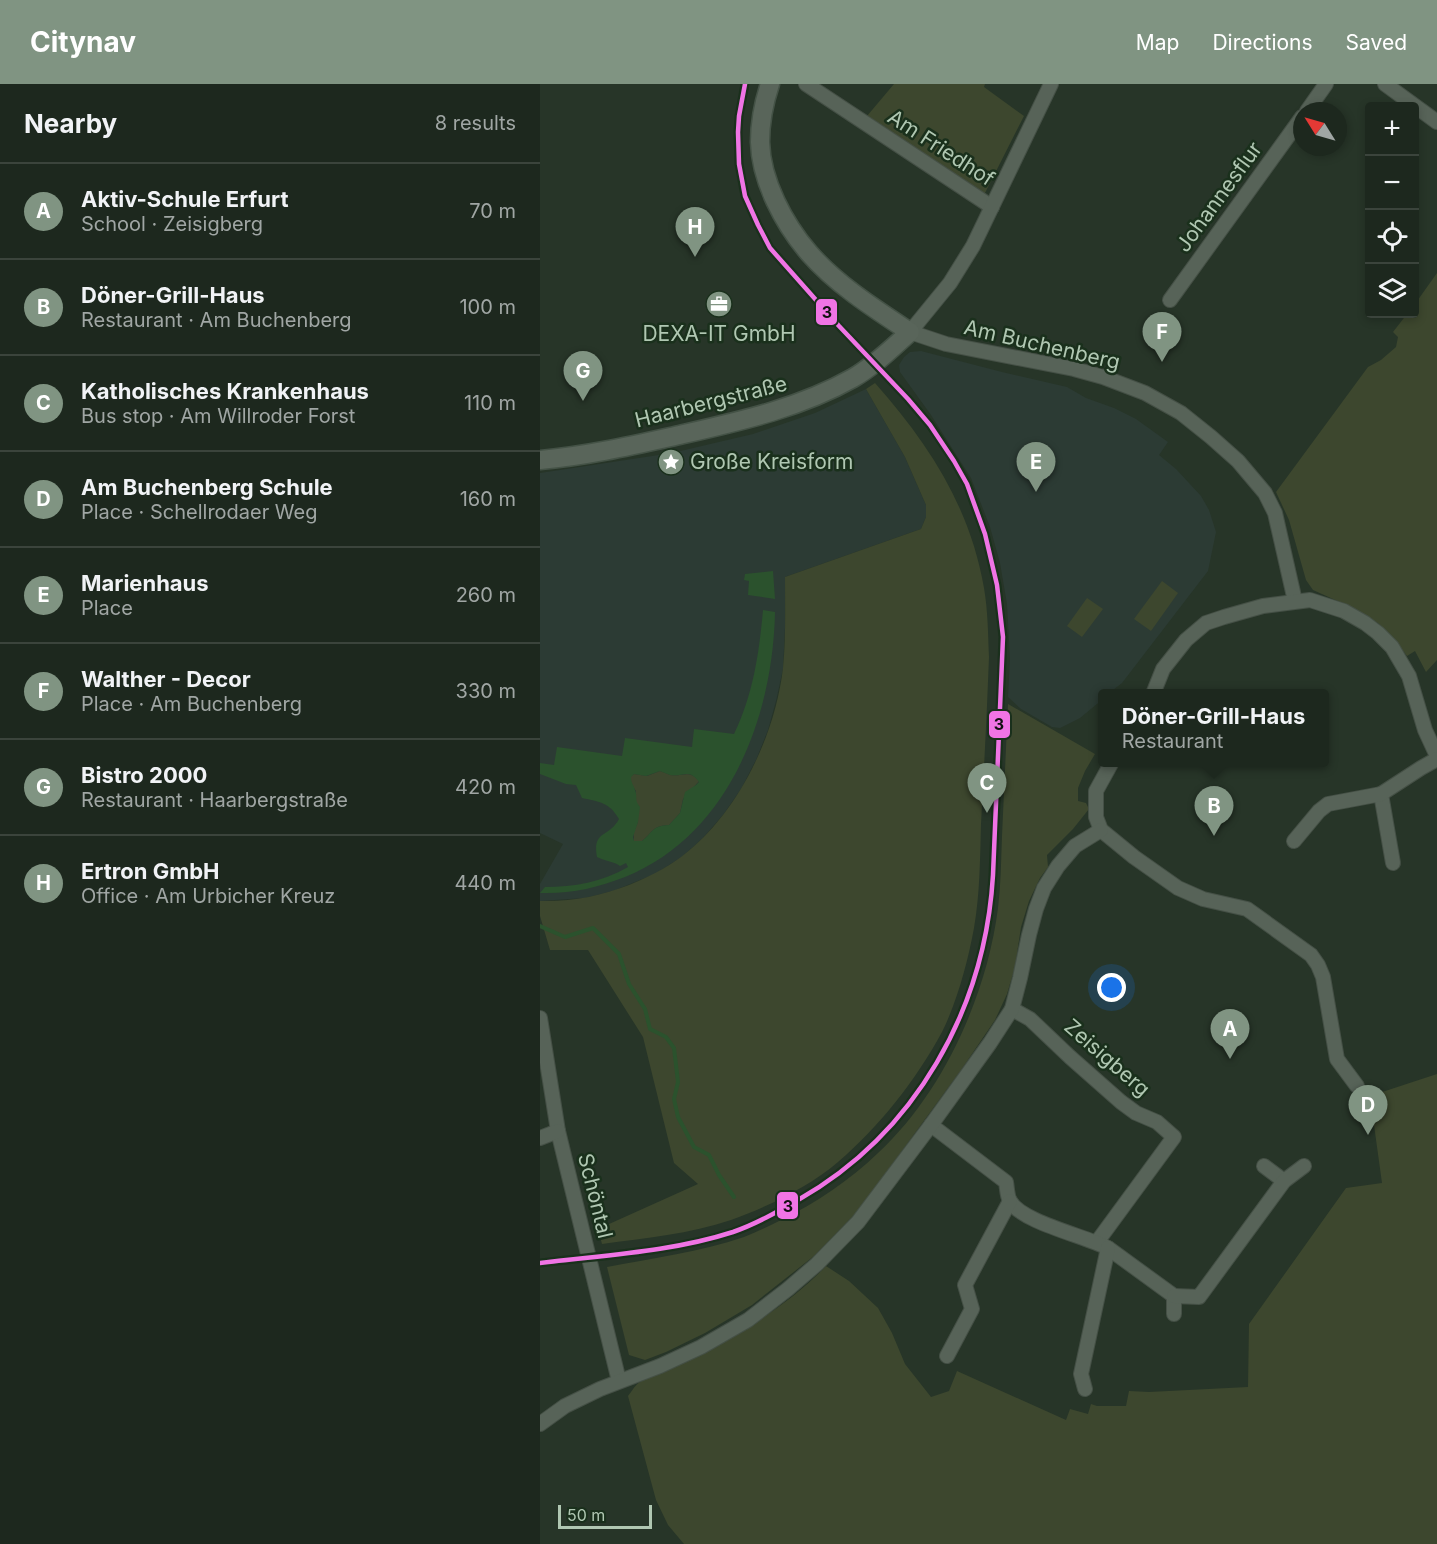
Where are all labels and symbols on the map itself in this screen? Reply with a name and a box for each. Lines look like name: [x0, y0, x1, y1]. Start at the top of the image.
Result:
north arrow: [1293, 102, 1347, 156]
street label: Am Friedhof: [883, 104, 999, 191]
street label: Johannesflur: [1170, 137, 1267, 257]
pin: H: [676, 208, 714, 257]
office icon: DEXA-IT GmbH: [704, 289, 734, 319]
line badge: 3: [815, 298, 838, 326]
text: 3: [822, 302, 832, 322]
pin: F: [1142, 312, 1182, 362]
street label: Am Buchenberg: [962, 314, 1123, 375]
place label: DEXA-IT GmbH: [642, 321, 796, 346]
pin: G: [564, 352, 603, 401]
street label: Haarbergstraße: [632, 371, 789, 432]
pin: E: [1016, 442, 1056, 492]
place icon: Große Kreisform: [656, 447, 686, 477]
place label: Große Kreisform: [690, 449, 853, 474]
line badge: 3: [988, 710, 1011, 739]
text: 3: [994, 714, 1004, 734]
pin: C: [968, 764, 1006, 813]
pin: B: [1194, 786, 1234, 836]
your location: [1097, 973, 1126, 1002]
pin: A: [1210, 1010, 1250, 1059]
street label: Zeisigberg: [1059, 1014, 1155, 1102]
pin: D: [1348, 1086, 1388, 1135]
street label: Schöntal: [573, 1151, 618, 1241]
line badge: 3: [776, 1191, 799, 1220]
text: 3: [783, 1196, 793, 1216]
scale bar: [558, 1502, 652, 1530]

